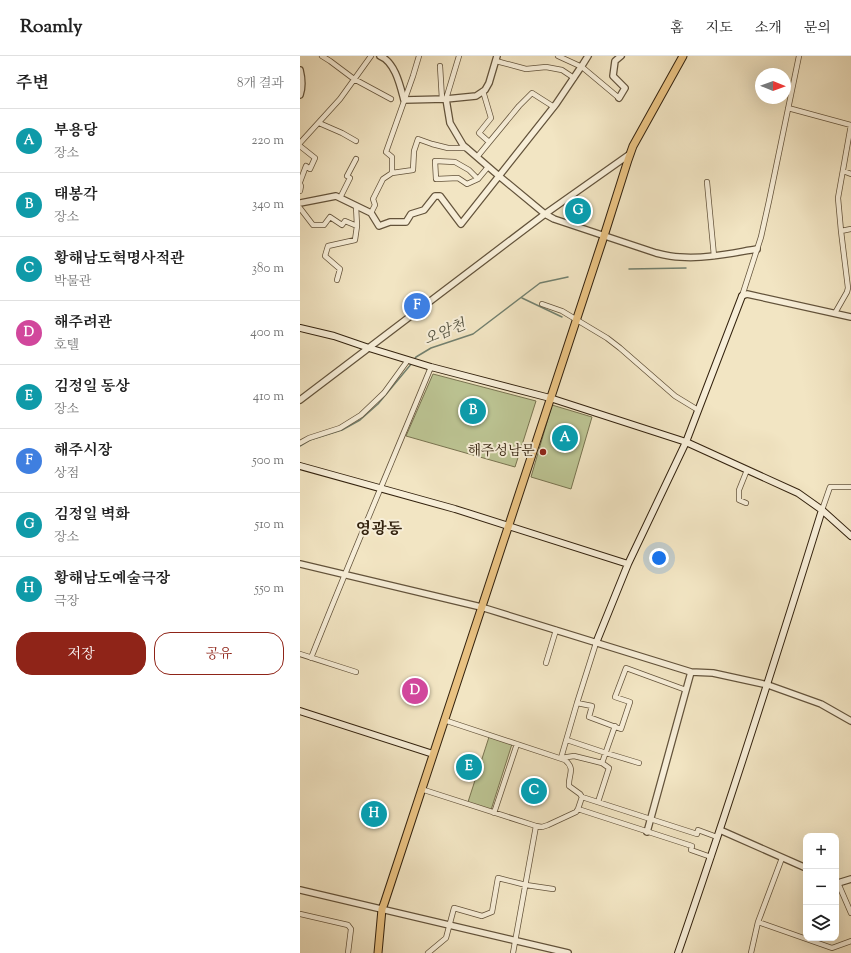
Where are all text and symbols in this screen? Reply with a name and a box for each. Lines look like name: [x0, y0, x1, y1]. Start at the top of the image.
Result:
text: Roamly: [20, 14, 83, 41]
text: 홈: [670, 19, 684, 39]
text: 지도: [706, 19, 733, 39]
text: 소개: [755, 19, 782, 39]
text: 문의: [804, 19, 831, 39]
north arrow: [755, 68, 791, 104]
text: 주변: [16, 72, 49, 96]
text: 8개 결과: [237, 75, 284, 93]
text: 부용당: [54, 121, 97, 142]
text: A: [24, 132, 34, 150]
text: 220 m: [251, 132, 284, 150]
text: 장소: [54, 145, 79, 163]
text: 태봉각: [54, 185, 97, 206]
text: B: [25, 196, 33, 214]
text: 340 m: [252, 196, 284, 214]
pin: G: [565, 196, 591, 226]
text: 장소: [54, 209, 79, 227]
text: 황해남도혁명사적관: [54, 249, 184, 270]
text: C: [24, 260, 34, 278]
text: 380 m: [252, 260, 284, 278]
text: 박물관: [54, 273, 92, 291]
pin: F: [404, 291, 430, 321]
text: 해주려관: [54, 313, 112, 334]
water label: 오암천: [421, 315, 470, 351]
text: D: [24, 324, 34, 342]
text: 400 m: [250, 324, 284, 342]
text: 호텔: [54, 337, 79, 355]
text: 김정일 동상: [54, 377, 130, 398]
text: E: [25, 388, 33, 406]
text: 410 m: [253, 388, 284, 406]
pin: B: [460, 396, 486, 426]
text: 장소: [54, 401, 79, 419]
pin: A: [552, 423, 578, 453]
text: 해주시장: [54, 441, 112, 462]
place label: 해주성남문: [467, 442, 535, 462]
marker: 해주성남문: [538, 447, 548, 457]
text: F: [25, 452, 33, 470]
text: 500 m: [252, 452, 284, 470]
text: 상점: [54, 465, 79, 483]
text: 김정일 벽화: [54, 505, 130, 526]
text: G: [24, 516, 34, 534]
text: 510 m: [255, 516, 284, 534]
district label: 영광동: [356, 519, 403, 542]
text: 장소: [54, 529, 79, 547]
your location: [649, 548, 669, 568]
text: 황해남도예술극장: [54, 569, 170, 590]
text: H: [24, 580, 34, 598]
text: 550 m: [255, 580, 284, 598]
text: 극장: [54, 593, 79, 611]
button: 저장: [16, 632, 146, 675]
button: 공유: [154, 632, 284, 675]
pin: D: [402, 676, 428, 706]
pin: E: [456, 752, 482, 782]
pin: C: [521, 776, 547, 806]
pin: H: [361, 799, 387, 829]
map controls: [803, 833, 839, 941]
button: +: [803, 833, 839, 869]
button: −: [803, 869, 839, 905]
button: layers: [803, 905, 839, 941]

